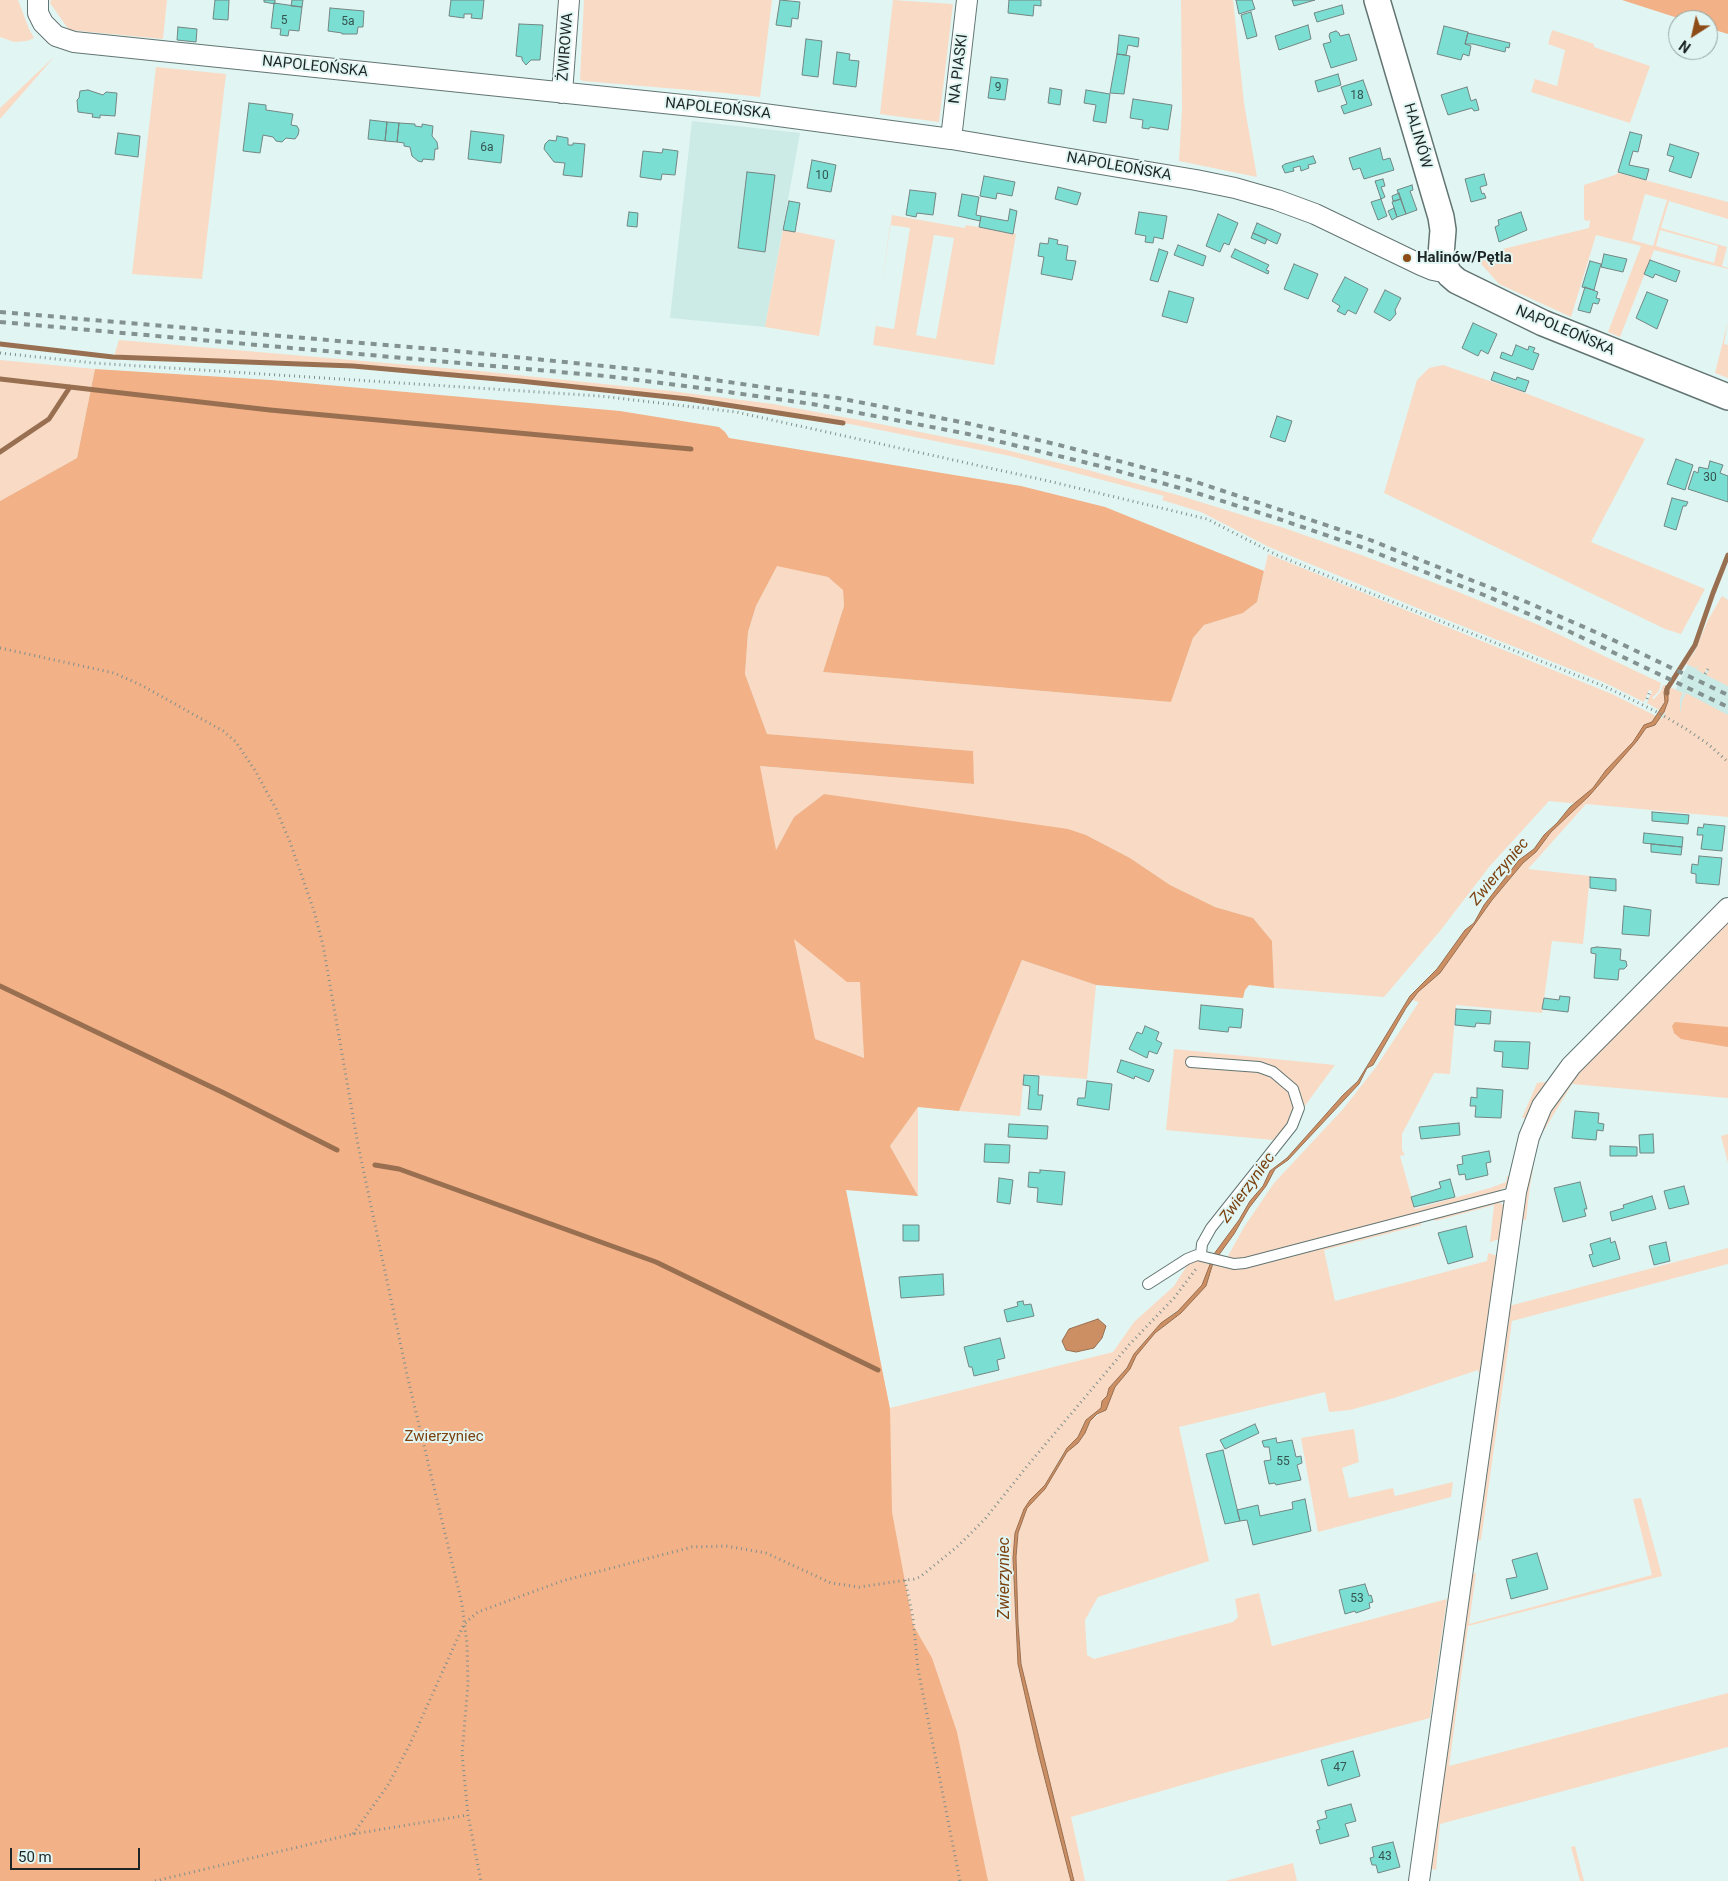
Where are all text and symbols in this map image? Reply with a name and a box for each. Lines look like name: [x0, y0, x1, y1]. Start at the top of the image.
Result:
north arrow: [1668, 10, 1718, 60]
street label: ŻWIROWA: [555, 12, 577, 82]
house number: 5: [281, 14, 287, 28]
house number: 5a: [341, 15, 355, 29]
street label: NA PIASKI: [946, 33, 972, 105]
text: N: [1676, 37, 1694, 56]
street label: NAPOLEOŃSKA: [261, 53, 369, 81]
house number: 9: [995, 81, 1001, 95]
house number: 18: [1350, 89, 1364, 103]
street label: NAPOLEOŃSKA: [664, 95, 772, 123]
street label: HALINÓW: [1399, 101, 1435, 171]
house number: 6a: [480, 141, 494, 155]
street label: NAPOLEOŃSKA: [1065, 149, 1173, 185]
house number: 10: [815, 169, 829, 183]
place label: Halinów/Pętla: [1417, 249, 1512, 267]
marker: Halinów/Pętla: [1401, 252, 1413, 264]
street label: NAPOLEOŃSKA: [1513, 302, 1617, 360]
house number: 30: [1703, 471, 1717, 485]
water label: Zwierzyniec: [1466, 835, 1534, 909]
water label: Zwierzyniec: [1216, 1149, 1280, 1227]
park label: Zwierzyniec: [404, 1428, 484, 1446]
house number: 55: [1276, 1455, 1290, 1469]
water label: Zwierzyniec: [995, 1537, 1015, 1619]
house number: 53: [1350, 1592, 1364, 1606]
house number: 47: [1333, 1761, 1347, 1775]
scale bar: [12, 1838, 142, 1870]
text: 50 m: [18, 1848, 52, 1866]
house number: 43: [1378, 1850, 1392, 1864]

